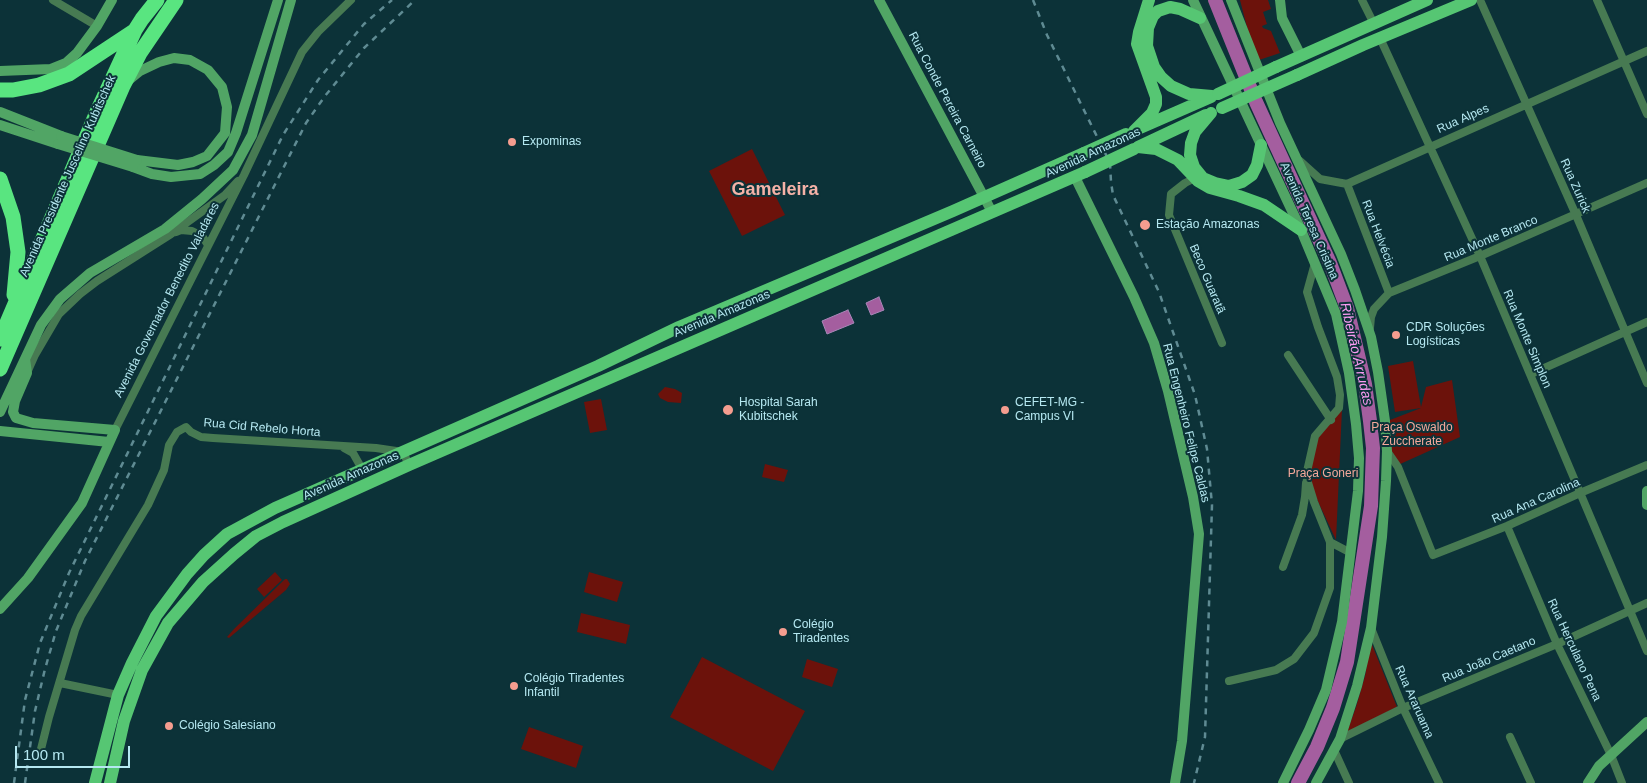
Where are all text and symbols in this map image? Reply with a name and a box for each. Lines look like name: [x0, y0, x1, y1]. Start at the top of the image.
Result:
street label: Rua Conde Pereira Carneiro: [905, 29, 989, 171]
street label: Avenida Presidente Juscelino Kubitschek: [17, 73, 119, 279]
street label: Rua Alpes: [1435, 101, 1491, 137]
street label: Avenida Amazonas: [1043, 125, 1143, 181]
place label: Expominas: [522, 135, 581, 149]
marker: Expominas: [506, 136, 518, 148]
street label: Rua Zurick: [1557, 157, 1593, 215]
street label: Avenida Teresa Cristina: [1277, 160, 1341, 282]
district label: Gameleira: [731, 179, 819, 201]
street label: Rua Helvécia: [1358, 198, 1398, 270]
street label: Avenida Governador Benedito Valadares: [111, 200, 223, 400]
street label: Rua Monte Branco: [1442, 213, 1540, 265]
marker: Estação Amazonas: [1138, 218, 1152, 232]
place label: Estação Amazonas: [1156, 218, 1259, 232]
street label: Beco Guaratã: [1186, 242, 1228, 316]
street label: Avenida Amazonas: [672, 287, 772, 341]
street label: Rua Monte Simplon: [1500, 288, 1554, 390]
water label: Ribeirão Arrudas: [1336, 301, 1376, 407]
place label: CDR Soluções Logísticas: [1406, 321, 1485, 349]
marker: CDR Soluções Logísticas: [1390, 329, 1402, 341]
street label: Rua Engenheiro Felipe Caldas: [1159, 342, 1213, 504]
place label: Hospital Sarah Kubitschek: [739, 396, 818, 424]
place label: CEFET-MG - Campus VI: [1015, 396, 1084, 424]
marker: Hospital Sarah Kubitschek: [721, 403, 735, 417]
marker: CEFET-MG - Campus VI: [999, 404, 1011, 416]
street label: Rua Cid Rebelo Horta: [203, 416, 321, 440]
park label: Praça Oswaldo Zuccherate: [1371, 421, 1453, 449]
street label: Avenida Amazonas: [301, 448, 401, 504]
park label: Praça Goneri: [1288, 467, 1358, 481]
street label: Rua Ana Carolina: [1490, 475, 1582, 527]
street label: Rua Herculano Pena: [1544, 596, 1604, 704]
place label: Colégio Tiradentes: [793, 618, 849, 646]
marker: Colégio Tiradentes: [777, 626, 789, 638]
street label: Rua João Caetano: [1440, 634, 1538, 686]
street label: Rua Araruama: [1392, 663, 1436, 741]
place label: Colégio Tiradentes Infantil: [524, 672, 624, 700]
marker: Colégio Tiradentes Infantil: [508, 680, 520, 692]
place label: Colégio Salesiano: [179, 719, 276, 733]
marker: Colégio Salesiano: [163, 720, 175, 732]
scale bar: [18, 736, 132, 768]
text: 100 m: [23, 746, 65, 763]

